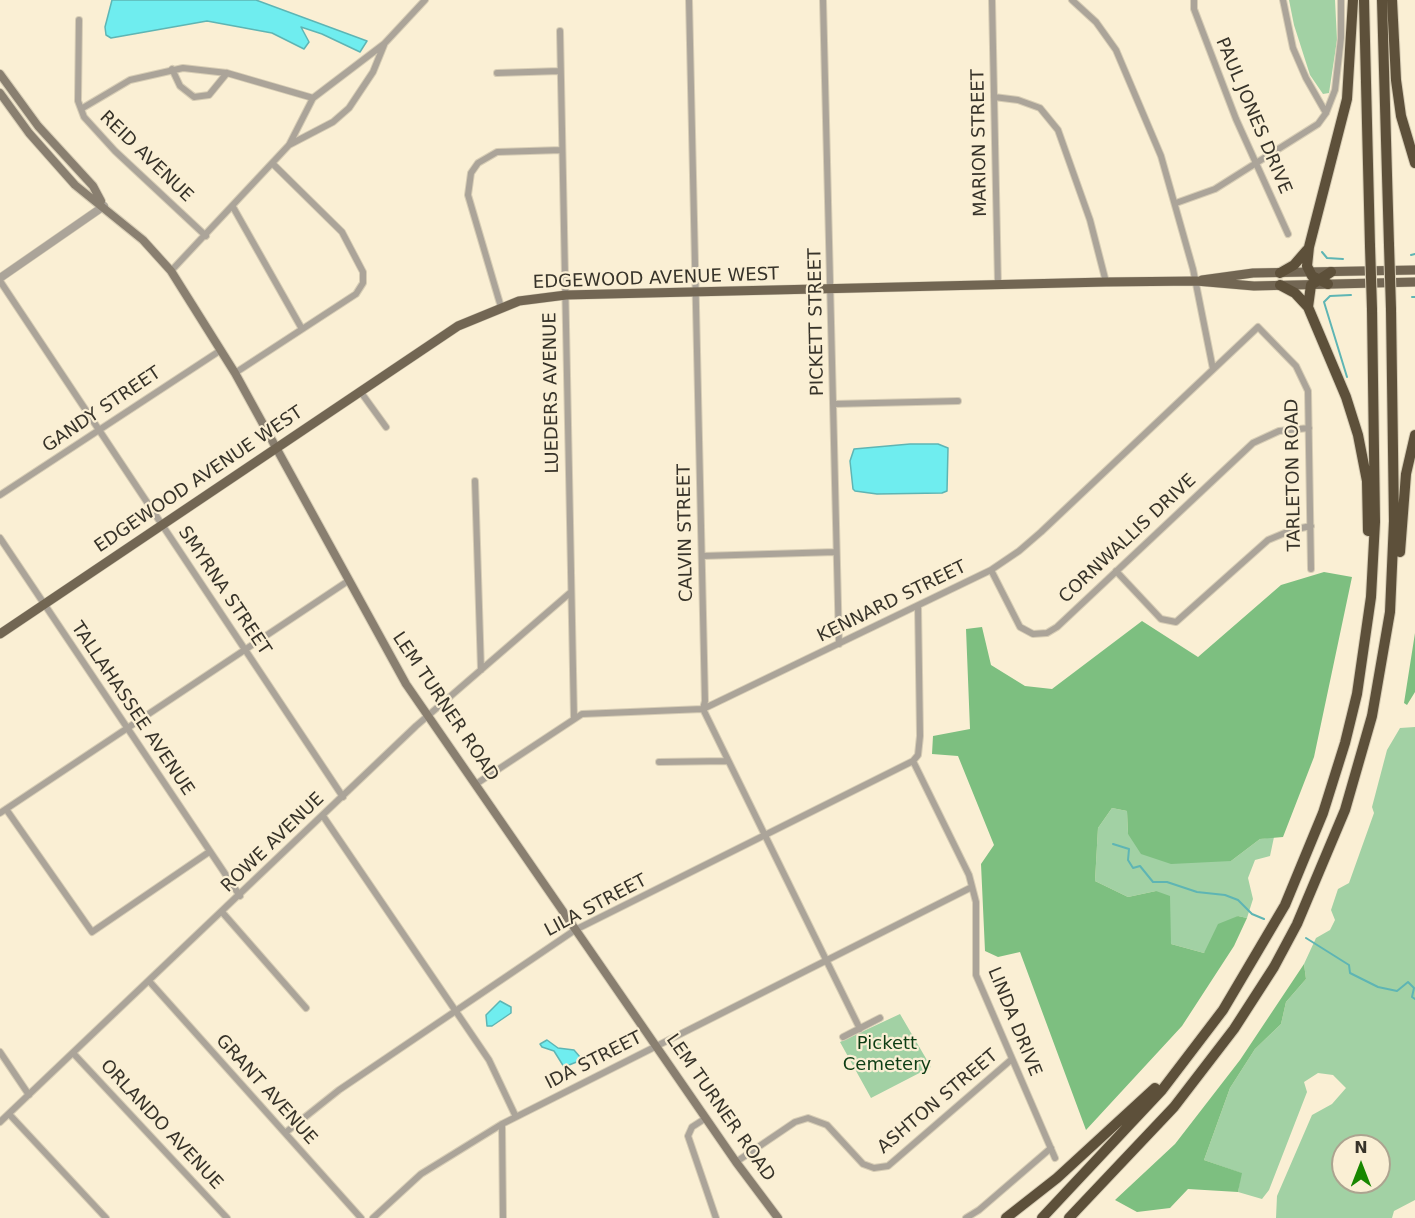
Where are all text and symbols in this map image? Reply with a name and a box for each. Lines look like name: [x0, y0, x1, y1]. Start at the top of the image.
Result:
street label: PAUL JONES DRIVE: [1210, 35, 1296, 197]
street label: MARION STREET: [968, 69, 992, 217]
street label: REID AVENUE: [95, 107, 197, 207]
street label: PICKETT STREET: [805, 248, 829, 396]
street label: EDGEWOOD AVENUE WEST: [532, 264, 780, 294]
street label: LUEDERS AVENUE: [540, 312, 564, 474]
street label: GANDY STREET: [39, 362, 165, 458]
street label: TARLETON ROAD: [1282, 398, 1306, 552]
street label: EDGEWOOD AVENUE WEST: [91, 402, 307, 558]
street label: CALVIN STREET: [674, 464, 698, 602]
street label: CORNWALLIS DRIVE: [1055, 470, 1201, 608]
street label: SMYRNA STREET: [173, 523, 275, 659]
street label: KENNARD STREET: [814, 557, 970, 647]
street label: TALLAHASSEE AVENUE: [66, 618, 198, 800]
street label: LEM TURNER ROAD: [387, 628, 503, 786]
street label: ROWE AVENUE: [217, 789, 329, 897]
street label: LILA STREET: [541, 870, 651, 942]
street label: LINDA DRIVE: [982, 964, 1046, 1080]
street label: IDA STREET: [542, 1027, 646, 1095]
street label: GRANT AVENUE: [211, 1030, 321, 1150]
street label: LEM TURNER ROAD: [661, 1030, 779, 1186]
park label: Pickett Cemetery: [843, 1033, 931, 1076]
street label: ASHTON STREET: [873, 1045, 1003, 1159]
street label: ORLANDO AVENUE: [95, 1056, 227, 1194]
north arrow: [1331, 1134, 1391, 1194]
text: N: [1354, 1138, 1368, 1157]

